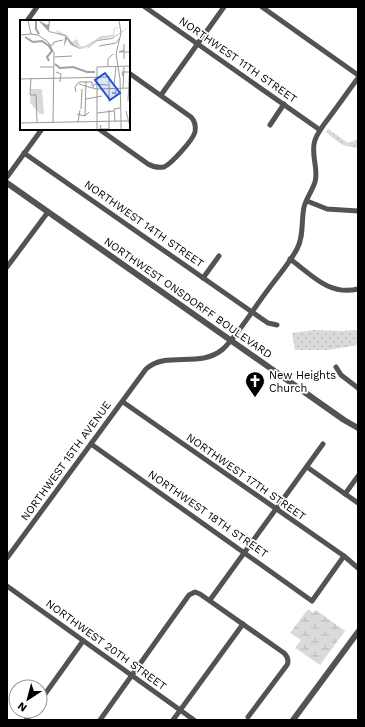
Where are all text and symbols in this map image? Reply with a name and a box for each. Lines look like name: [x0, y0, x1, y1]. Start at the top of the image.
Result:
street label: NORTHWEST 11TH STREET: [177, 14, 300, 106]
inset map: [20, 20, 130, 130]
street label: NORTHWEST 14TH STREET: [82, 178, 207, 271]
street label: NORTHWEST ONSDORFF BOULEVARD: [102, 235, 275, 361]
place label: New Heights Church: [269, 369, 336, 395]
church icon: New Heights Church: [244, 370, 266, 398]
street label: NORTHWEST 15TH AVENUE: [18, 399, 114, 523]
street label: NORTHWEST 17TH STREET: [184, 431, 308, 523]
street label: NORTHWEST 18TH STREET: [146, 468, 271, 561]
street label: NORTHWEST 20TH STREET: [43, 597, 169, 693]
north arrow: [8, 679, 48, 719]
text: N: [15, 699, 30, 714]

